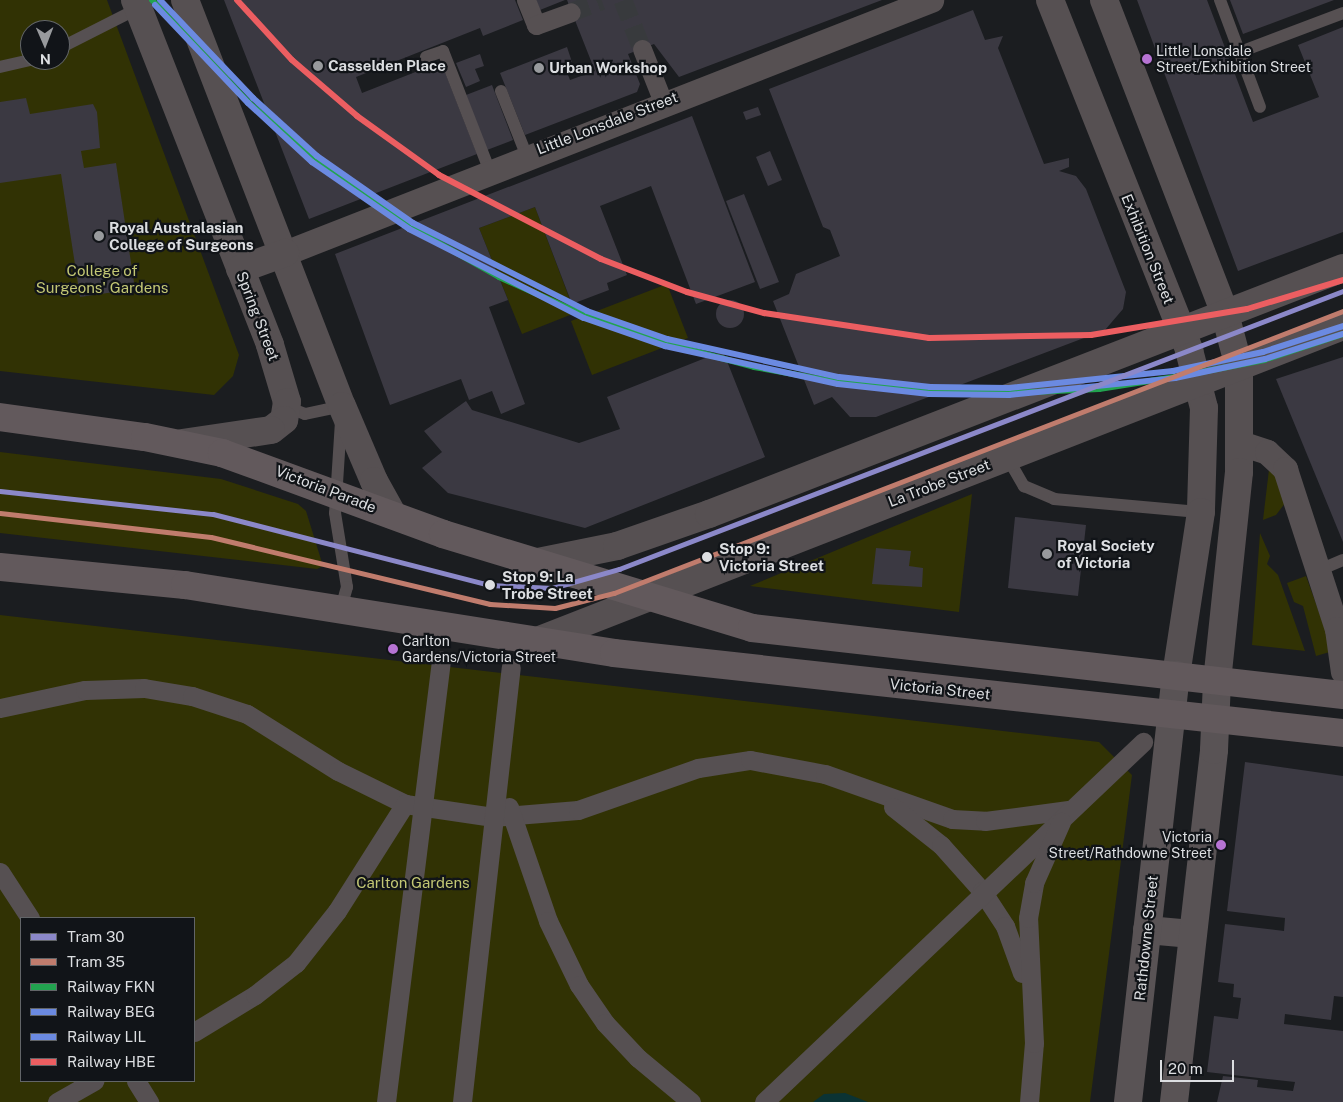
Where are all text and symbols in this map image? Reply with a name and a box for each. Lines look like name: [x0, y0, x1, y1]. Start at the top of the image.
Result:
north arrow: [20, 20, 70, 70]
place label: Little Lonsdale Street/Exhibition Street: [1156, 43, 1311, 75]
text: N: [40, 51, 51, 67]
marker: Little Lonsdale Street/Exhibition Street: [1142, 54, 1152, 64]
place label: Casselden Place: [328, 57, 446, 75]
place label: Urban Workshop: [549, 59, 667, 77]
marker: Casselden Place: [312, 60, 324, 72]
marker: Urban Workshop: [533, 62, 545, 74]
street label: Little Lonsdale Street: [534, 88, 680, 158]
street label: Exhibition Street: [1118, 191, 1178, 307]
place label: Royal Australasian College of Surgeons: [109, 218, 254, 253]
marker: Royal Australasian College of Surgeons: [93, 230, 105, 242]
park label: College of Surgeons' Gardens: [36, 261, 168, 296]
street label: Spring Street: [233, 269, 283, 363]
street label: La Trobe Street: [885, 455, 993, 511]
street label: Victoria Parade: [273, 462, 379, 516]
place label: Royal Society of Victoria: [1057, 536, 1155, 571]
place label: Stop 9: Victoria Street: [719, 539, 824, 574]
marker: Royal Society of Victoria: [1041, 548, 1053, 560]
marker: Stop 9: Victoria Street: [699, 549, 715, 565]
place label: Stop 9: La Trobe Street: [502, 567, 593, 602]
marker: Stop 9: La Trobe Street: [482, 577, 498, 593]
place label: Carlton Gardens/Victoria Street: [402, 633, 556, 666]
marker: Carlton Gardens/Victoria Street: [388, 644, 398, 654]
street label: Victoria Street: [889, 675, 991, 703]
place label: Victoria Street/Rathdowne Street: [1049, 829, 1212, 862]
marker: Victoria Street/Rathdowne Street: [1216, 840, 1226, 850]
park label: Carlton Gardens: [356, 874, 470, 892]
street label: Rathdowne Street: [1130, 874, 1162, 1002]
legend: [20, 917, 195, 1082]
text: Tram 30: [67, 928, 124, 945]
text: Tram 35: [67, 953, 125, 970]
text: Railway FKN: [67, 978, 155, 995]
text: Railway BEG: [67, 1003, 155, 1020]
text: Railway LIL: [67, 1028, 146, 1045]
scale bar: [1163, 1050, 1237, 1082]
text: Railway HBE: [67, 1053, 156, 1070]
text: 20 m: [1168, 1060, 1203, 1077]

